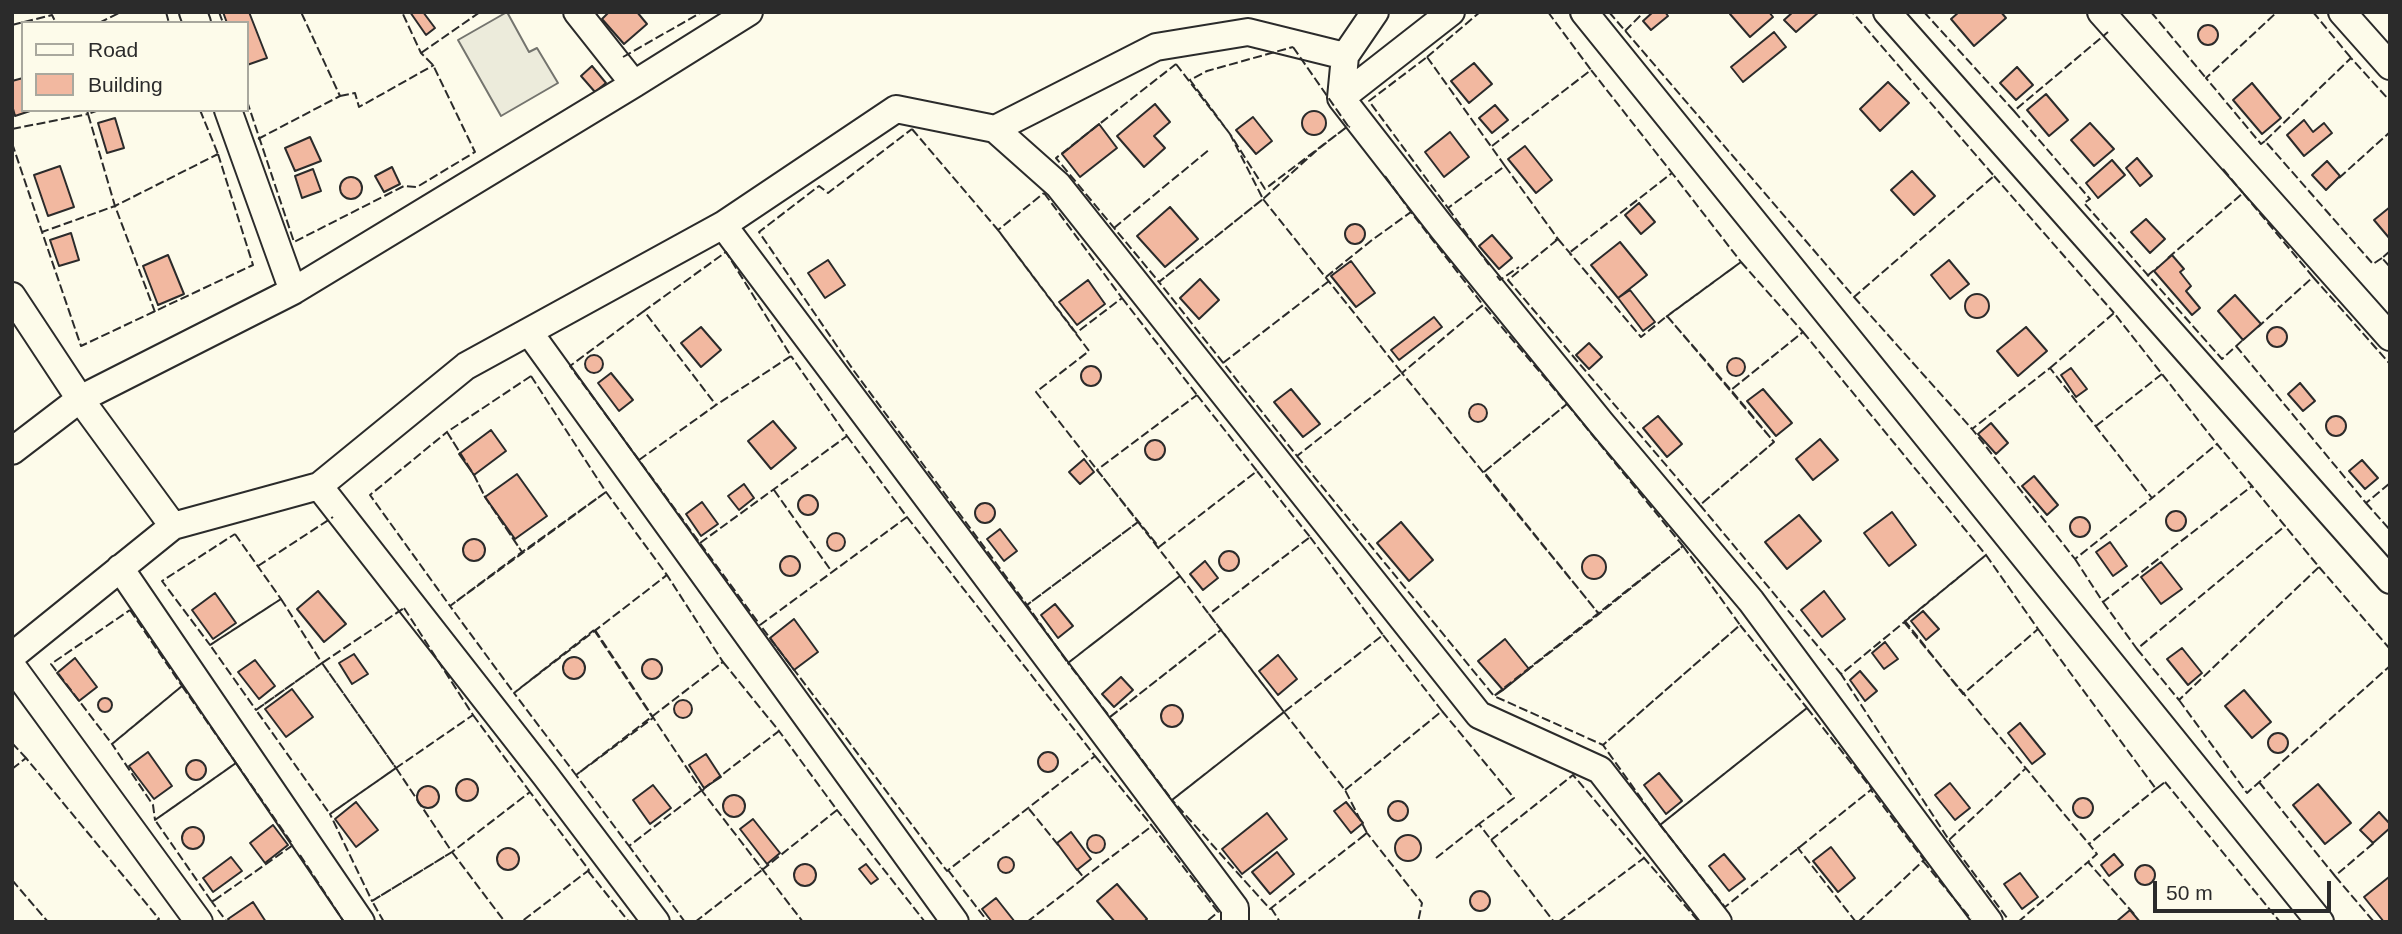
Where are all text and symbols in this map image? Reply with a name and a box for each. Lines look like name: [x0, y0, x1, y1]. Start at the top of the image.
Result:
legend: [21, 21, 248, 112]
text: Road: [88, 38, 138, 61]
text: Building: [88, 73, 163, 96]
scale bar: [2157, 867, 2336, 911]
text: 50 m: [2166, 881, 2213, 904]

